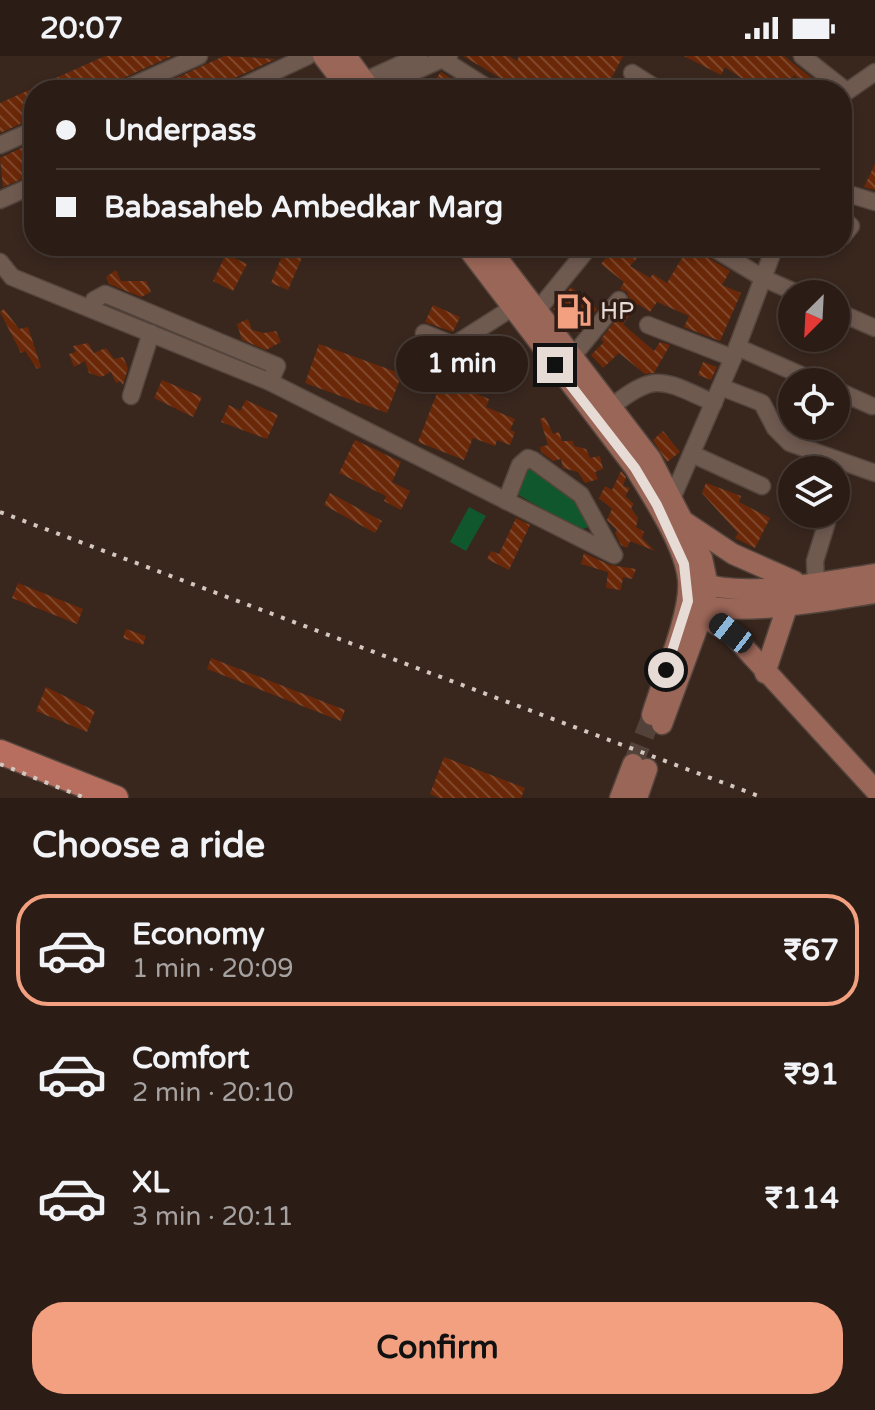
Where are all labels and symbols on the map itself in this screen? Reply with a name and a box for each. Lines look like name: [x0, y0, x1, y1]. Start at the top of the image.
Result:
north arrow: [778, 280, 850, 352]
fuel station icon: HP: [555, 292, 593, 330]
place label: HP: [600, 297, 634, 326]
callout: 1 min: [395, 337, 527, 393]
route end: [537, 347, 573, 383]
car: [705, 609, 757, 657]
route start: [648, 652, 684, 688]

